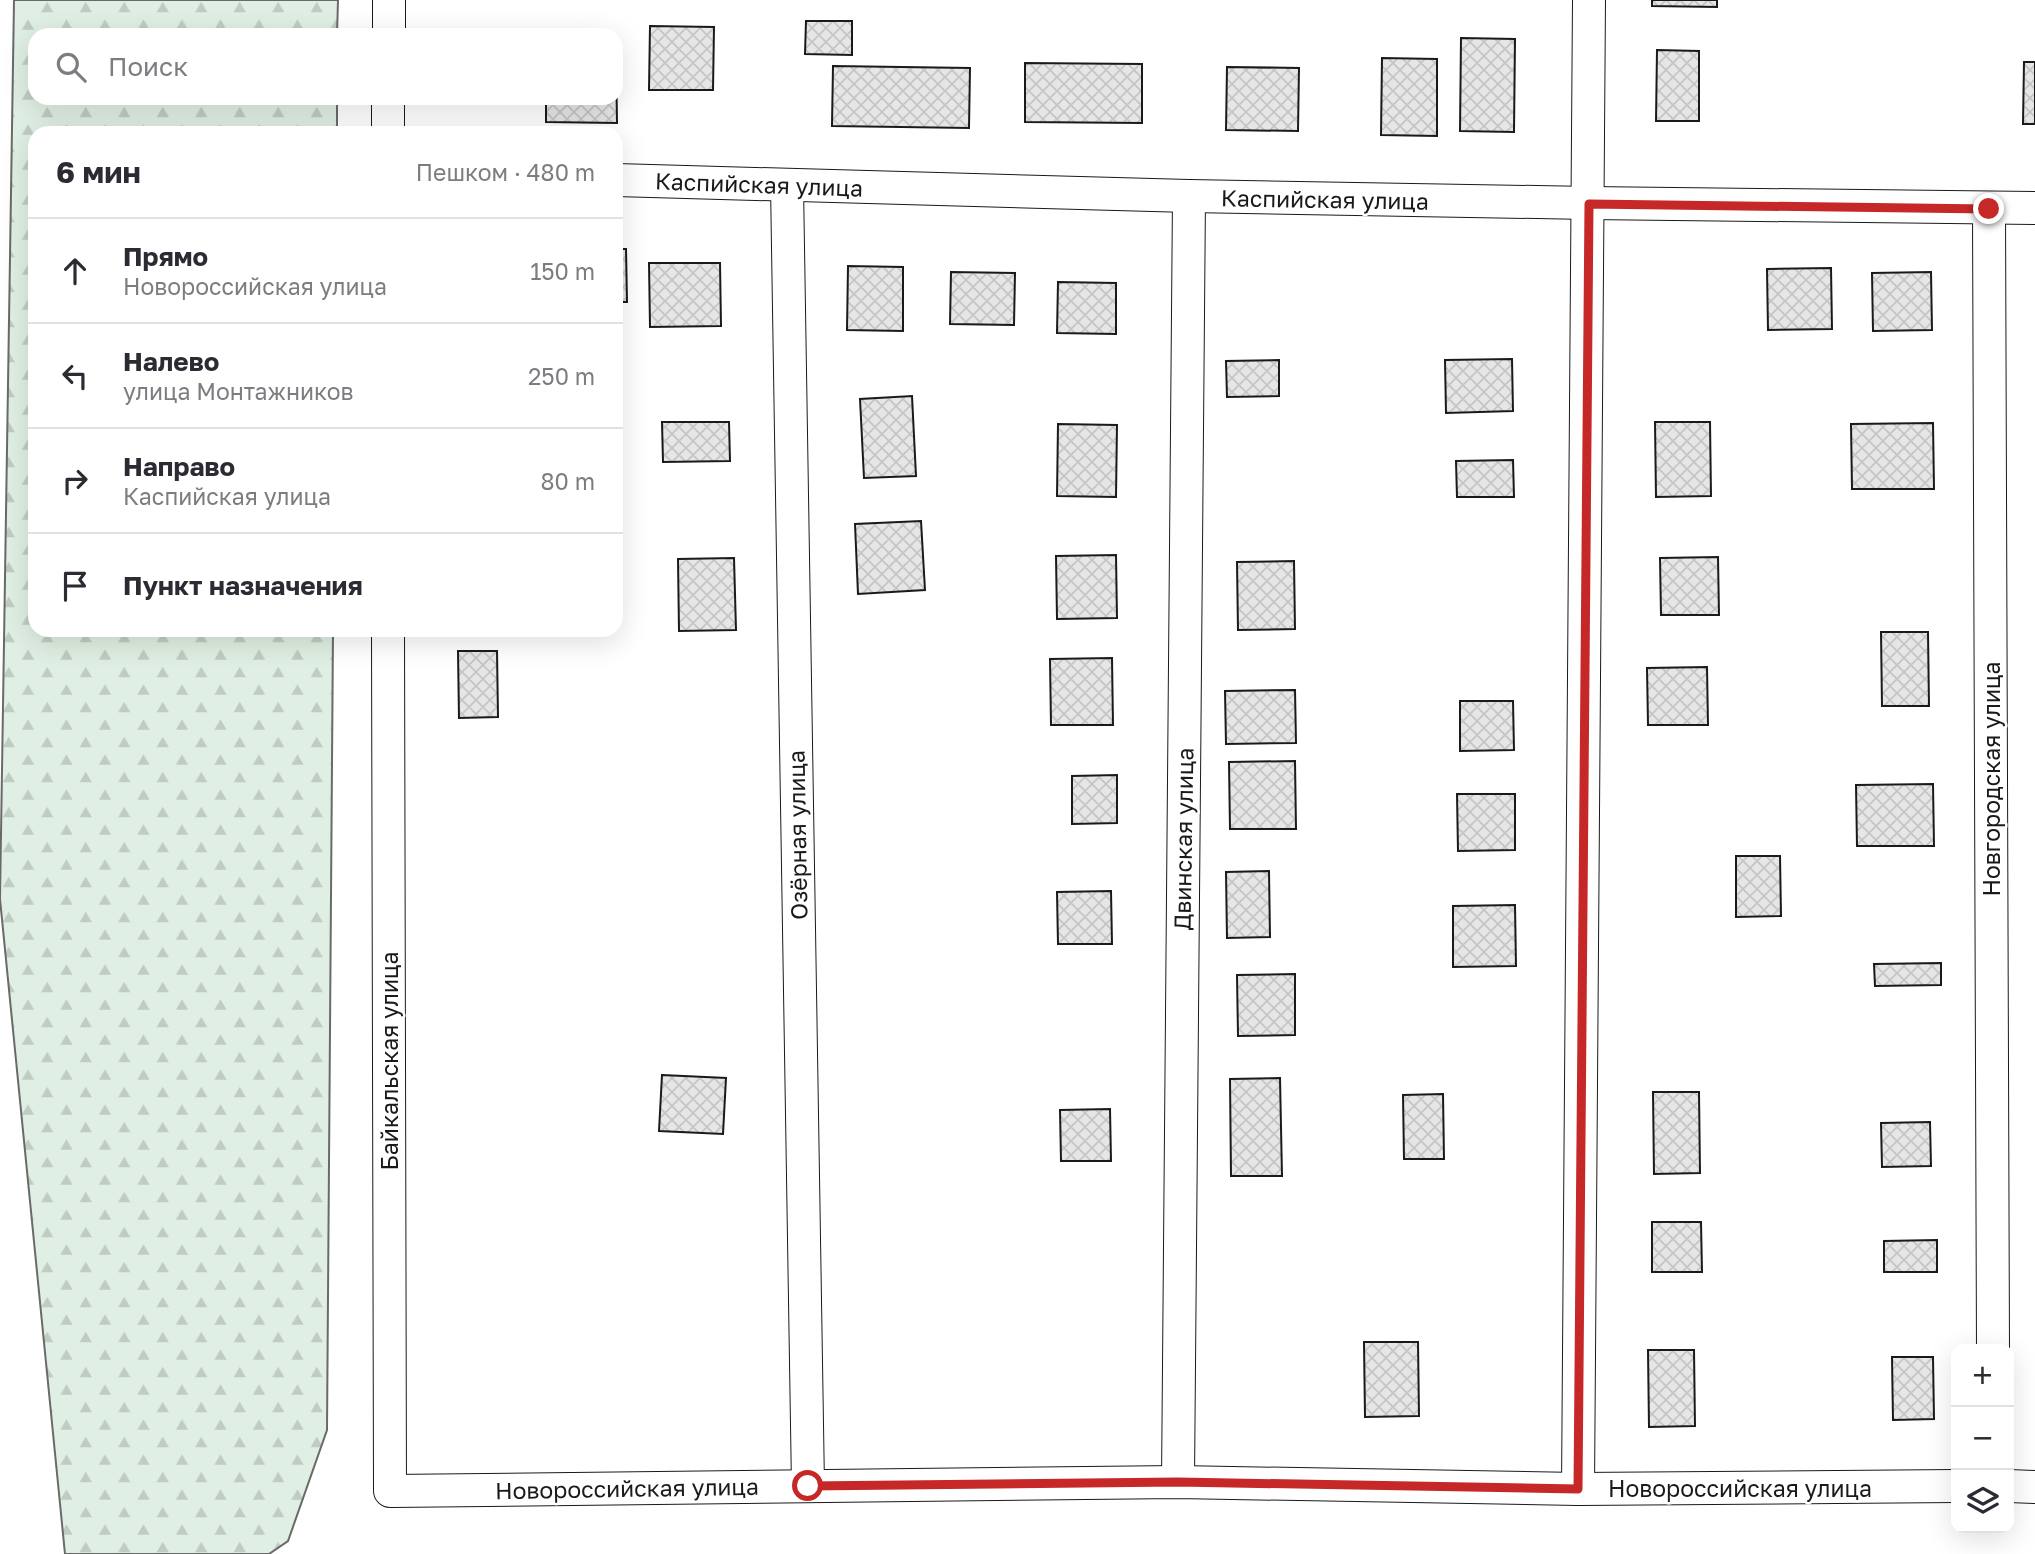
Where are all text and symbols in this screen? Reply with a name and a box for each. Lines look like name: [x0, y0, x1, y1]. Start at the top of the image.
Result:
search box: [28, 28, 623, 105]
icon: search: [52, 48, 90, 86]
text: Поиск: [108, 51, 188, 82]
text: 6 мин: [56, 154, 141, 190]
text: Пешком · 480 m: [416, 158, 595, 186]
street label: Каспийская улица: [655, 166, 863, 202]
street label: Каспийская улица: [1221, 183, 1429, 215]
route end: [1973, 193, 2004, 224]
text: Прямо: [123, 241, 208, 272]
icon: ahead: [56, 252, 94, 290]
text: 150 m: [530, 257, 595, 285]
text: Новороссийская улица: [123, 272, 387, 300]
text: Налево: [123, 346, 219, 377]
icon: left: [56, 357, 94, 395]
text: 250 m: [528, 362, 595, 390]
text: улица Монтажников: [123, 377, 354, 405]
text: Направо: [123, 451, 235, 482]
icon: right: [56, 462, 94, 500]
text: 80 m: [541, 467, 595, 495]
text: Каспийская улица: [123, 482, 331, 510]
icon: arrive: [56, 567, 94, 605]
text: Пункт назначения: [123, 570, 363, 601]
street label: Новгородская улица: [1977, 662, 2005, 896]
street label: Двинская улица: [1167, 747, 1199, 931]
street label: Озёрная улица: [782, 750, 812, 920]
street label: Байкальская улица: [375, 952, 403, 1170]
map controls: [1951, 1344, 2014, 1533]
button: +: [1951, 1344, 2014, 1407]
button: −: [1951, 1407, 2014, 1470]
route start: [792, 1470, 823, 1501]
button: layers: [1951, 1470, 2014, 1533]
street label: Новороссийская улица: [495, 1472, 759, 1504]
street label: Новороссийская улица: [1608, 1474, 1872, 1502]

